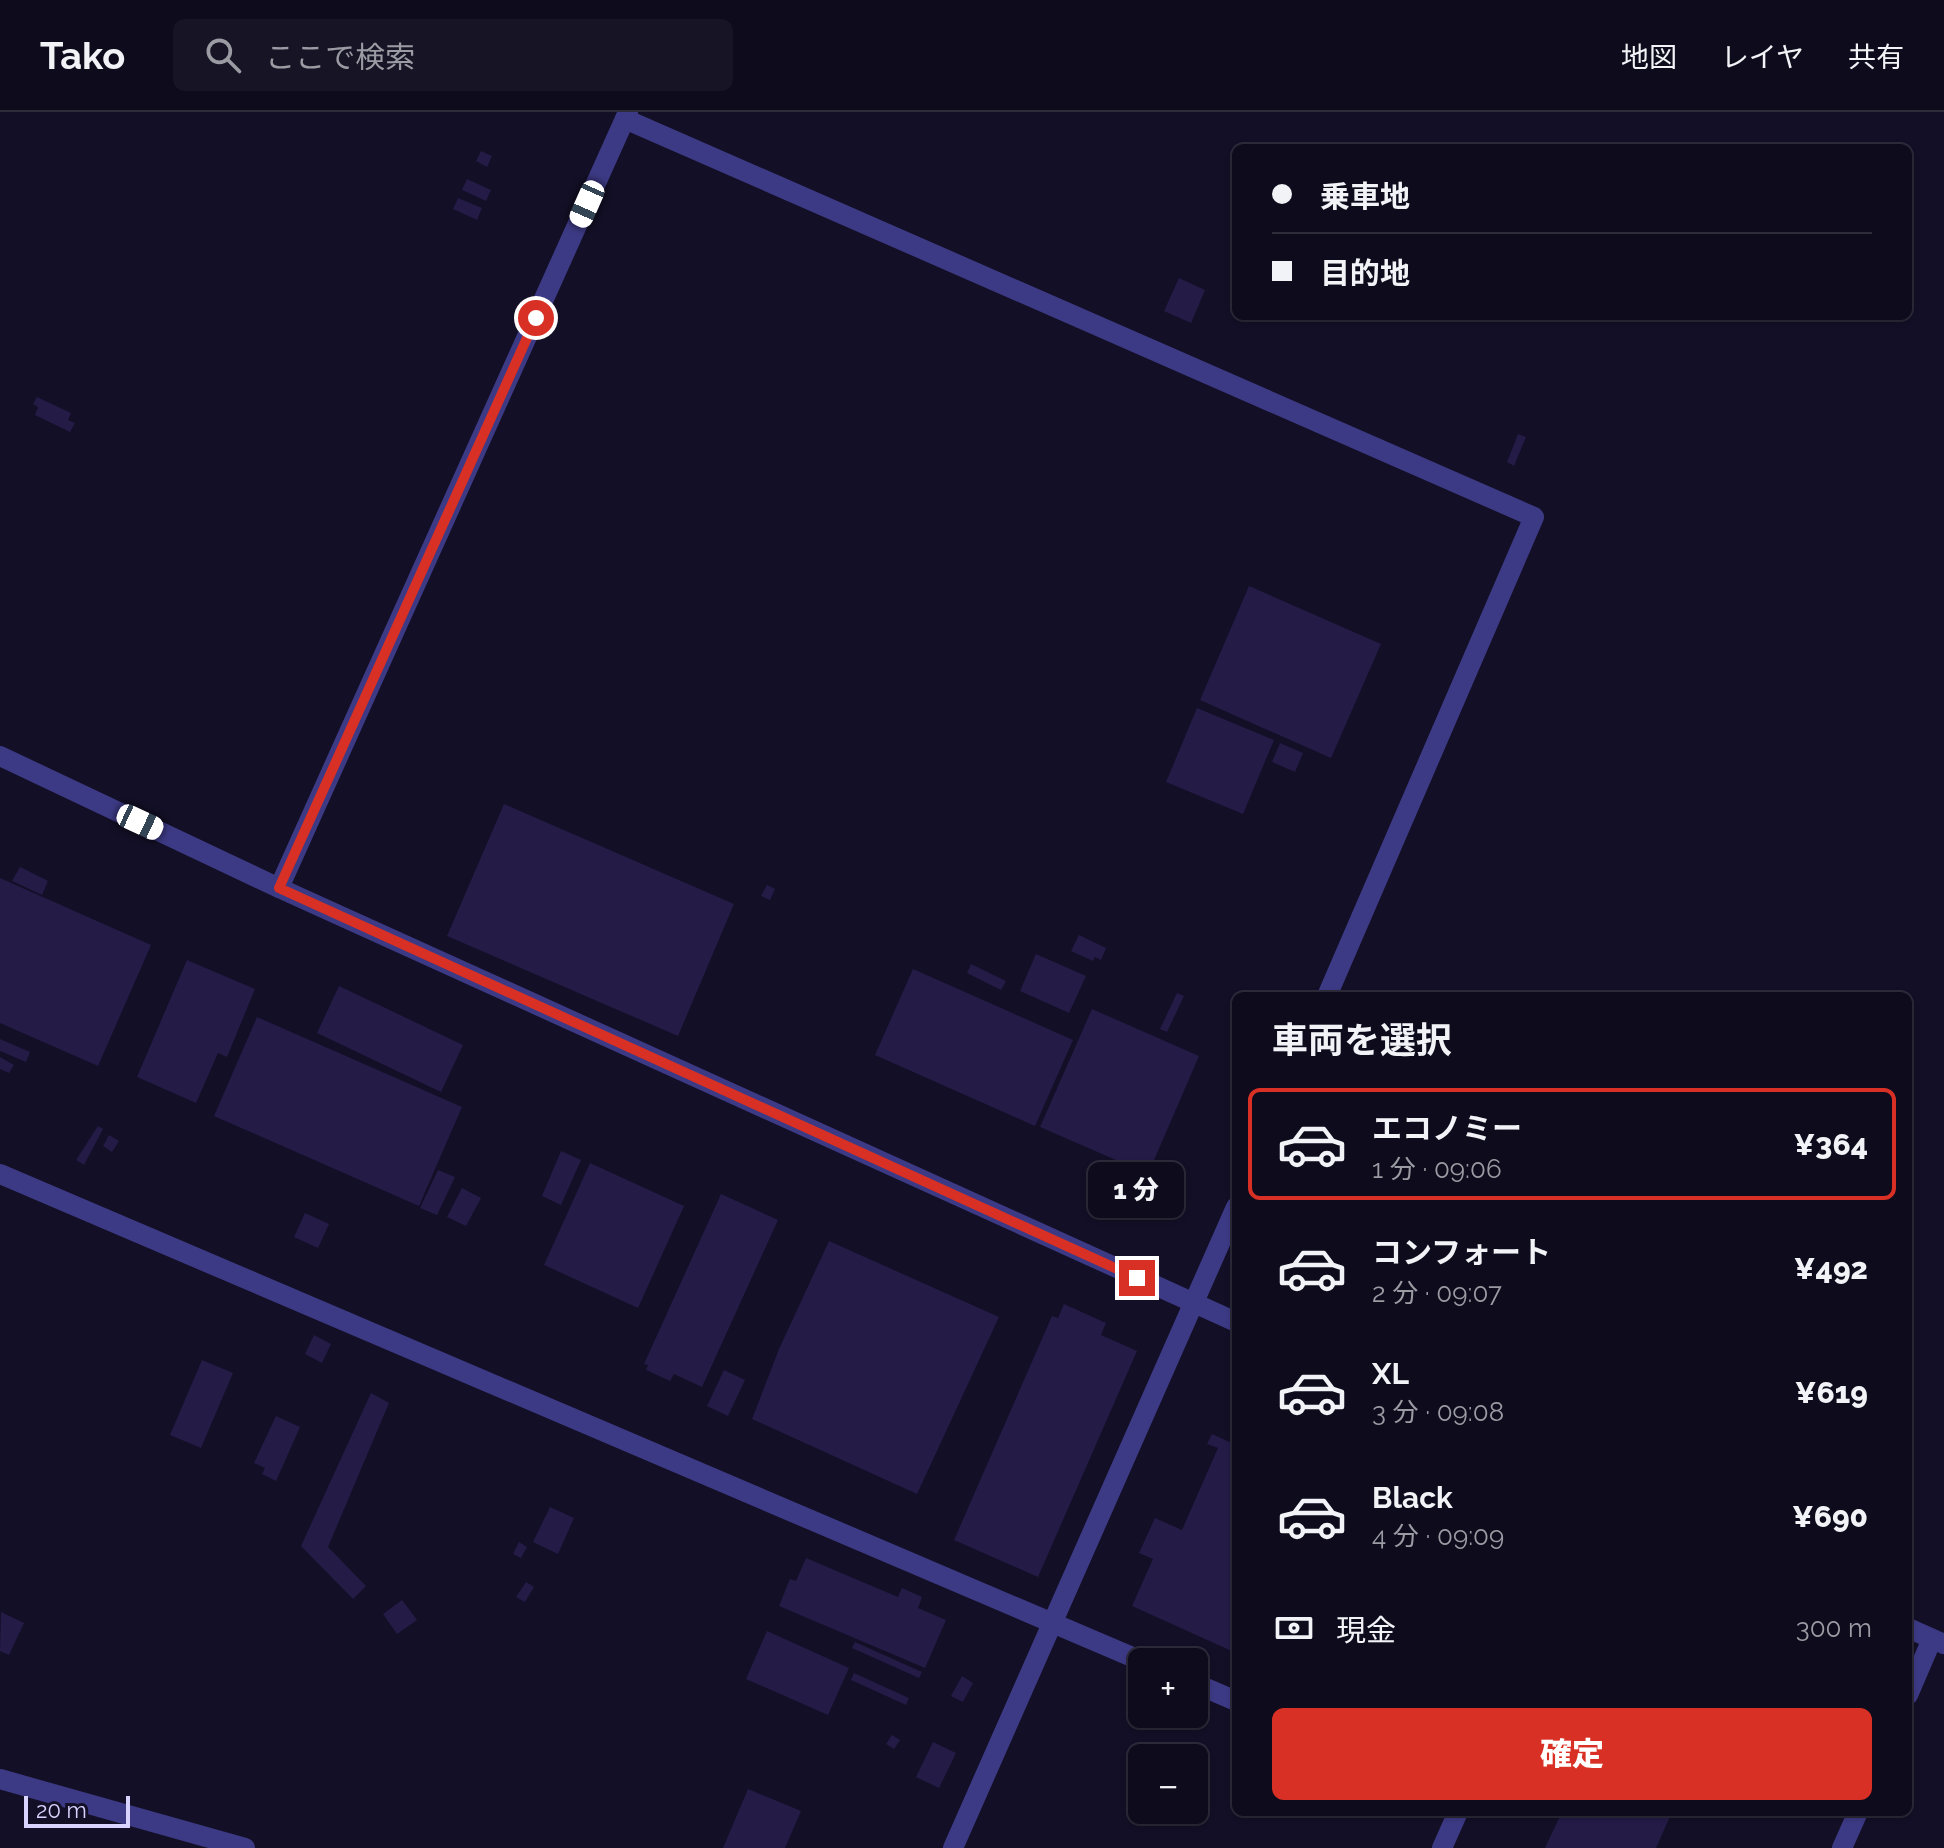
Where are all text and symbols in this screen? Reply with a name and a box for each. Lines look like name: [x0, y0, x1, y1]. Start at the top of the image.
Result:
search box: [173, 19, 733, 91]
text: Tako: [40, 33, 125, 78]
icon: search: [201, 33, 245, 77]
text: ここで検索: [265, 40, 415, 75]
text: 地図: [1621, 41, 1677, 74]
text: レイヤ: [1721, 41, 1804, 74]
text: 共有: [1848, 41, 1904, 74]
car: [566, 177, 608, 231]
text: 乗車地: [1320, 179, 1410, 214]
text: 目的地: [1320, 256, 1410, 291]
route start: [518, 300, 554, 336]
car: [113, 801, 167, 843]
text: 車両を選択: [1272, 1019, 1452, 1061]
icon: car: [1276, 1108, 1348, 1180]
text: エコノミー: [1372, 1111, 1522, 1146]
text: ¥364: [1794, 1127, 1868, 1162]
text: 1 分 · 09:06: [1372, 1154, 1502, 1184]
callout: 1 分: [1089, 1162, 1185, 1218]
text: 1 分: [1113, 1175, 1159, 1205]
icon: car: [1276, 1232, 1348, 1304]
text: コンフォート: [1372, 1235, 1551, 1270]
text: ¥492: [1794, 1251, 1868, 1286]
route end: [1119, 1260, 1155, 1296]
text: 2 分 · 09:07: [1372, 1278, 1502, 1308]
icon: car: [1276, 1356, 1348, 1428]
text: XL: [1372, 1356, 1409, 1391]
text: ¥619: [1795, 1375, 1868, 1410]
text: 3 分 · 09:08: [1372, 1397, 1504, 1427]
icon: car: [1276, 1480, 1348, 1552]
text: Black: [1372, 1480, 1453, 1515]
text: ¥690: [1792, 1499, 1868, 1534]
text: 4 分 · 09:09: [1372, 1521, 1504, 1551]
icon: cash: [1272, 1606, 1316, 1650]
text: 現金: [1336, 1613, 1396, 1648]
text: 300 m: [1796, 1613, 1872, 1643]
map controls: [1128, 1648, 1208, 1824]
button: +: [1128, 1648, 1208, 1728]
button: 確定: [1272, 1708, 1872, 1800]
button: −: [1128, 1744, 1208, 1824]
scale bar: [24, 1792, 130, 1828]
text: 20 m: [36, 1797, 87, 1823]

